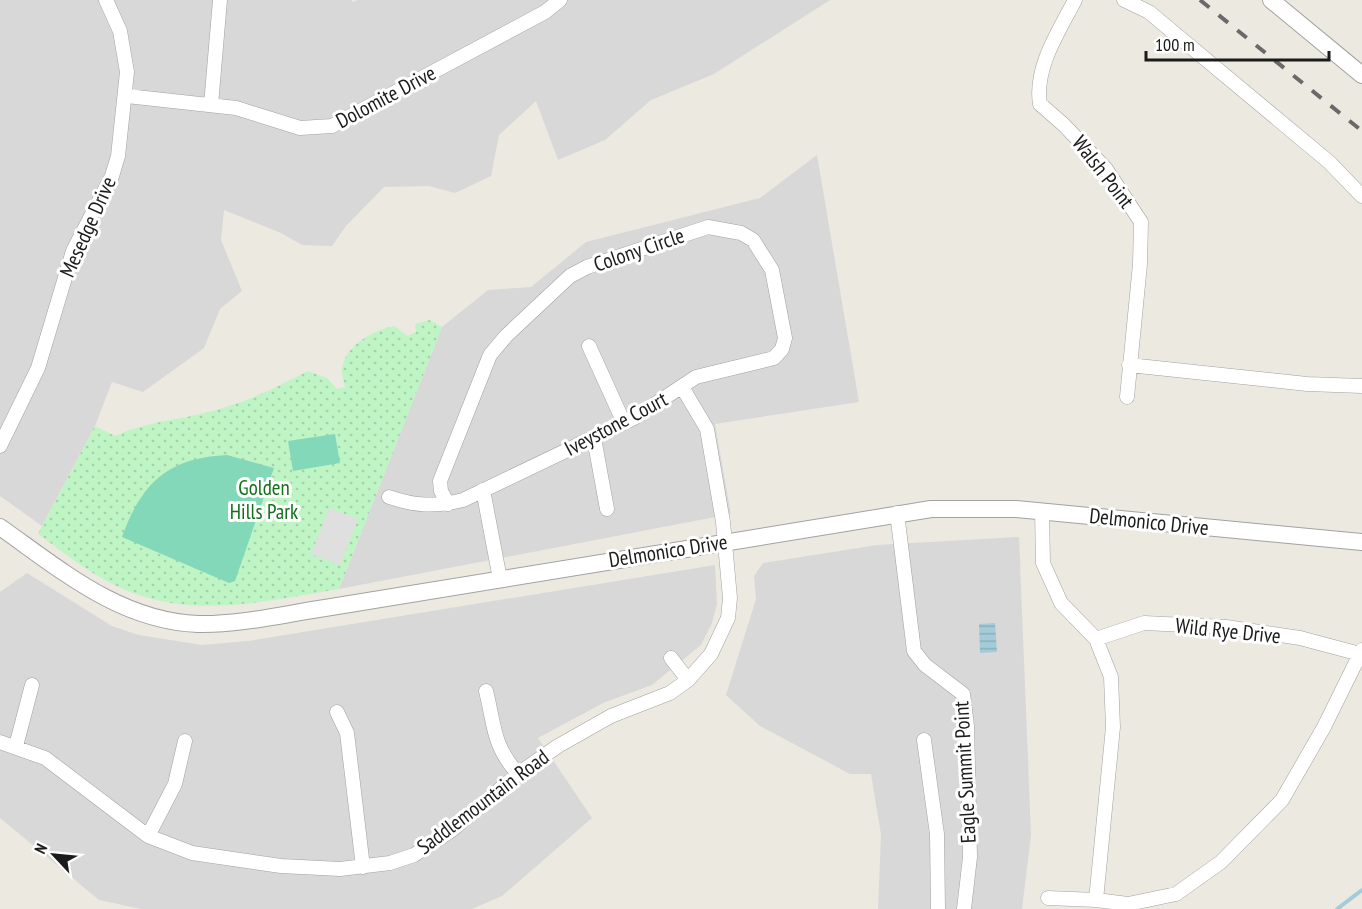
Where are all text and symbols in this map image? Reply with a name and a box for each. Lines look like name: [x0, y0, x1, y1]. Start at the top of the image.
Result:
scale bar: [1146, 24, 1329, 62]
text: 100 m: [1155, 33, 1195, 56]
street label: Dolomite Drive: [331, 59, 440, 134]
street label: Walsh Point: [1067, 130, 1140, 214]
street label: Mesedge Drive: [53, 172, 122, 281]
street label: Colony Circle: [590, 221, 688, 278]
street label: Iveystone Court: [560, 385, 672, 462]
park label: Golden Hills Park: [230, 474, 298, 525]
street label: Delmonico Drive: [1088, 502, 1210, 541]
street label: Delmonico Drive: [607, 528, 729, 573]
street label: Wild Rye Drive: [1174, 612, 1282, 649]
street label: Eagle Summit Point: [947, 700, 982, 844]
street label: Saddlemountain Road: [411, 743, 554, 860]
north arrow: [24, 825, 84, 885]
text: N: [30, 840, 51, 857]

